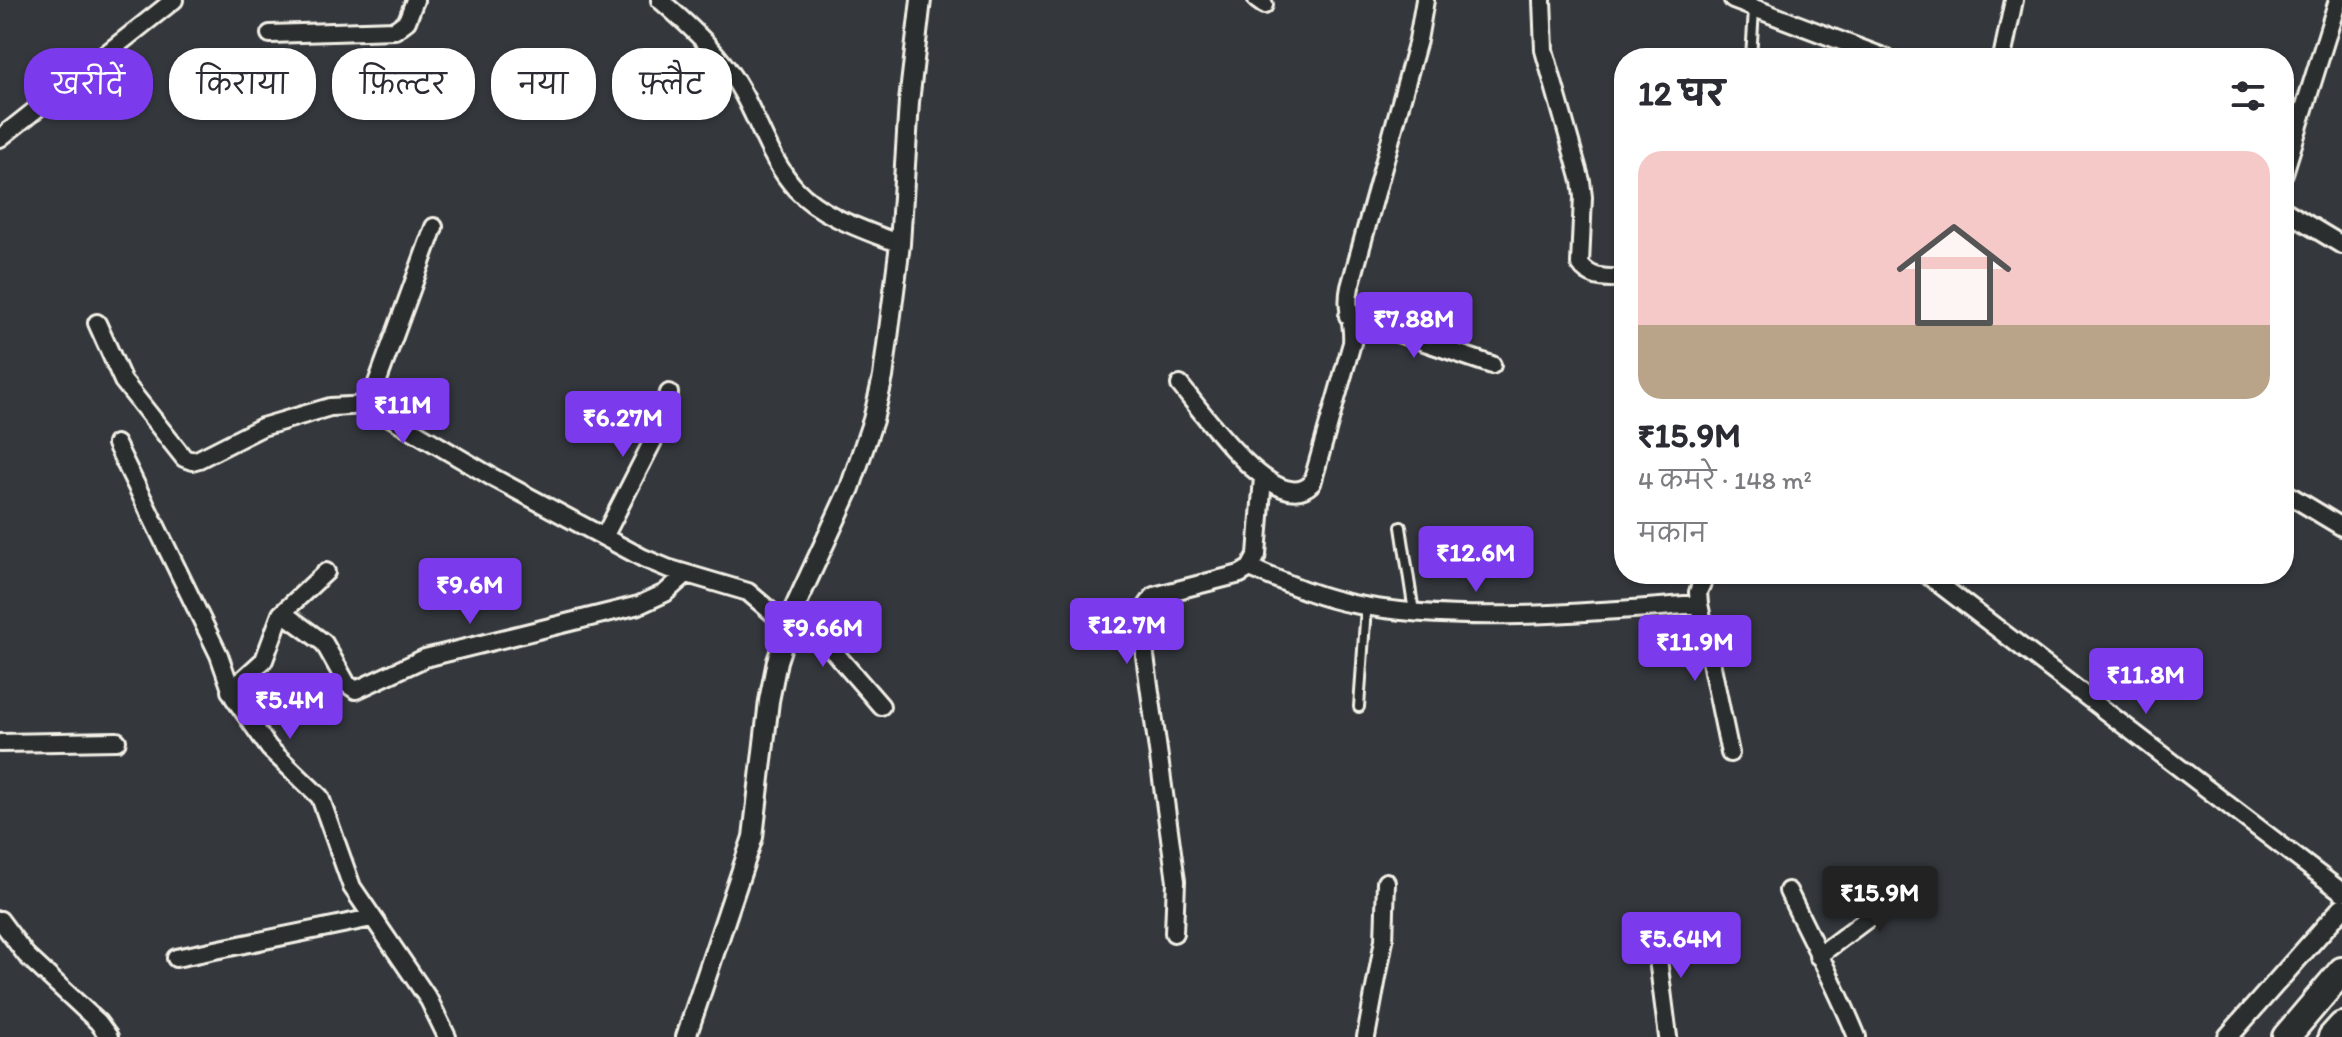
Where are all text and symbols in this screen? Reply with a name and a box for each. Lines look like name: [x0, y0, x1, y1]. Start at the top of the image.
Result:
chip: खरीदें: [24, 48, 153, 120]
chip: किराया: [169, 48, 316, 120]
chip: फ़िल्टर: [332, 48, 475, 120]
chip: नया: [491, 48, 596, 120]
chip: फ़्लैट: [612, 48, 732, 120]
text: 12 घर: [1638, 73, 1725, 114]
icon: filters: [2226, 74, 2270, 118]
icon: home: [1882, 203, 2026, 347]
pin: ₹7.88M: [1349, 292, 1479, 360]
text: ₹7.88M: [1374, 302, 1454, 334]
pin: ₹11M: [356, 378, 450, 446]
text: ₹11M: [374, 388, 432, 420]
pin: ₹6.27M: [558, 391, 688, 459]
text: ₹6.27M: [583, 401, 663, 433]
text: ₹15.9M: [1638, 415, 1741, 456]
text: 4 कमरे · 148 m²: [1638, 464, 1812, 496]
text: मकान: [1638, 517, 1707, 549]
pin: ₹12.6M: [1411, 526, 1541, 594]
text: ₹12.6M: [1436, 536, 1516, 568]
pin: ₹9.6M: [414, 558, 526, 626]
text: ₹9.6M: [437, 568, 503, 600]
pin: ₹12.7M: [1062, 598, 1192, 666]
pin: ₹9.66M: [758, 601, 888, 669]
text: ₹12.7M: [1088, 608, 1166, 640]
text: ₹9.66M: [783, 611, 863, 643]
pin: ₹11.9M: [1630, 615, 1760, 683]
text: ₹11.9M: [1656, 625, 1734, 657]
pin: ₹11.8M: [2081, 648, 2211, 716]
text: ₹11.8M: [2107, 658, 2185, 690]
pin: ₹5.4M: [234, 673, 346, 741]
text: ₹5.4M: [256, 683, 324, 715]
pin: ₹15.9M: [1815, 866, 1945, 934]
text: ₹15.9M: [1841, 876, 1919, 908]
pin: ₹5.64M: [1616, 912, 1746, 980]
text: ₹5.64M: [1640, 922, 1722, 954]

